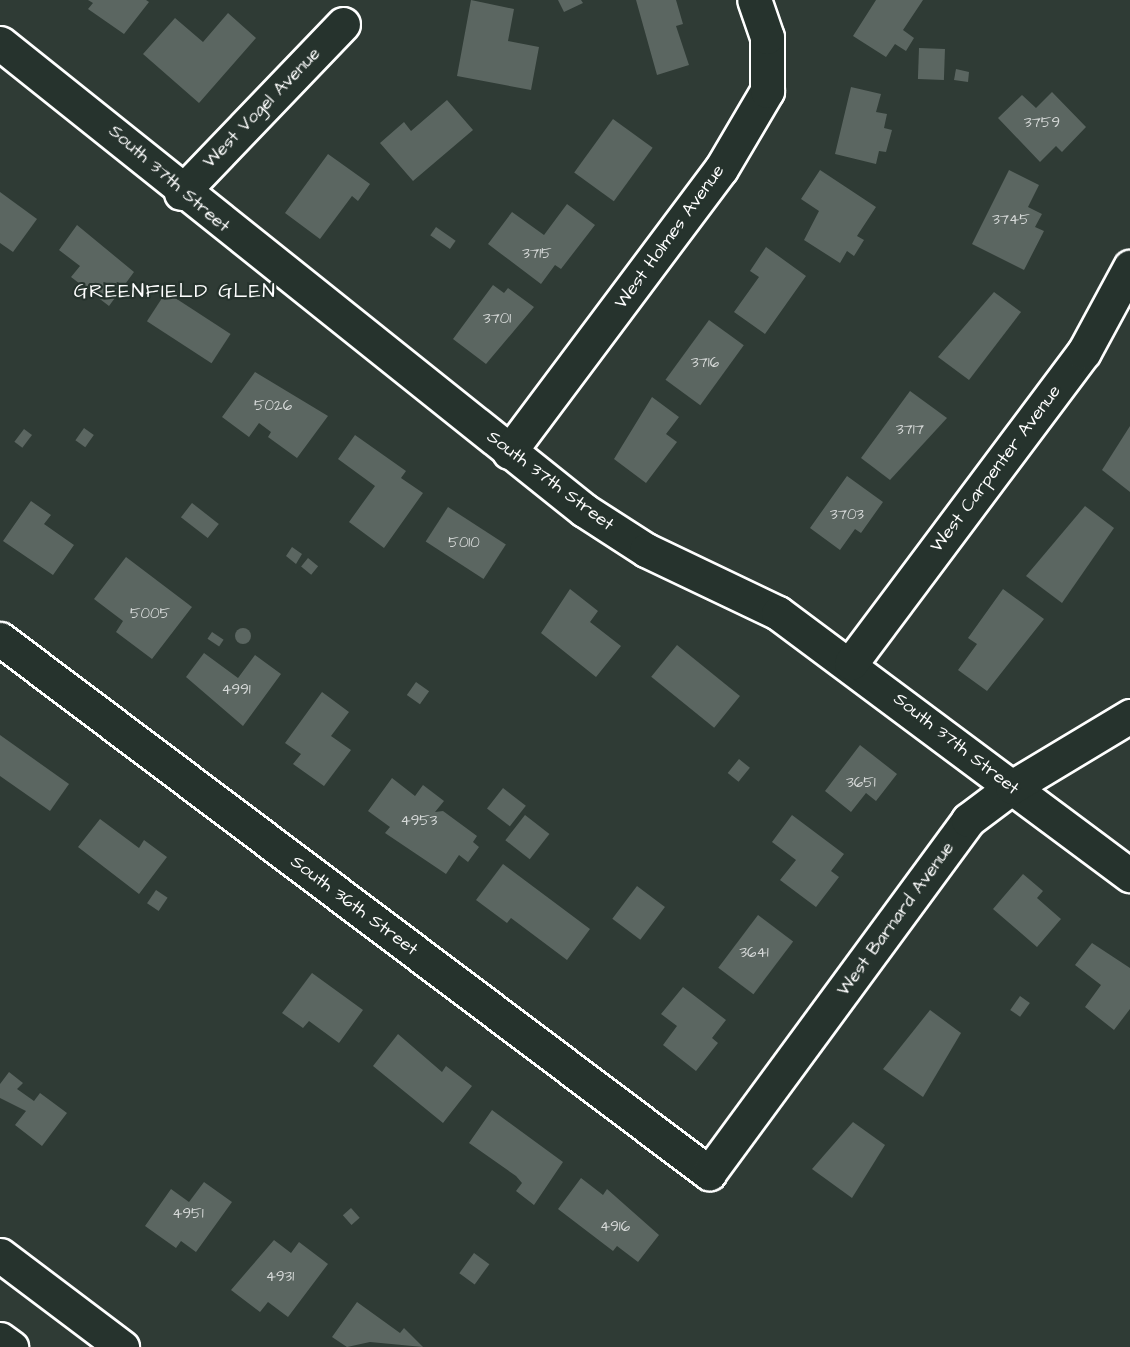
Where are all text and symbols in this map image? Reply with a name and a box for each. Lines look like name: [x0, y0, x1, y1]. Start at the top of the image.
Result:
street label: West Vogel Avenue: [199, 43, 325, 173]
house number: 3759: [1024, 114, 1060, 132]
street label: South 37th Street: [104, 121, 234, 237]
street label: West Holmes Avenue: [611, 161, 729, 313]
house number: 3745: [992, 211, 1030, 229]
house number: 3715: [522, 245, 552, 263]
district label: GREENFIELD GLEN: [74, 279, 276, 303]
house number: 3701: [483, 310, 511, 328]
house number: 3716: [691, 354, 719, 372]
street label: West Carpenter Avenue: [926, 381, 1066, 557]
house number: 5026: [254, 397, 292, 415]
house number: 3717: [896, 421, 924, 439]
street label: South 37th Street: [482, 426, 618, 536]
house number: 3703: [830, 506, 864, 524]
house number: 5010: [448, 534, 480, 552]
house number: 5005: [130, 605, 170, 623]
house number: 4991: [221, 681, 251, 699]
street label: South 37th Street: [889, 688, 1023, 800]
house number: 3651: [846, 774, 876, 792]
house number: 4953: [400, 812, 438, 830]
street label: West Barnard Avenue: [833, 838, 959, 1000]
street label: South 36th Street: [286, 851, 422, 961]
house number: 3641: [739, 944, 769, 962]
house number: 4951: [172, 1205, 204, 1223]
house number: 4916: [600, 1218, 630, 1236]
house number: 4931: [266, 1268, 294, 1286]

